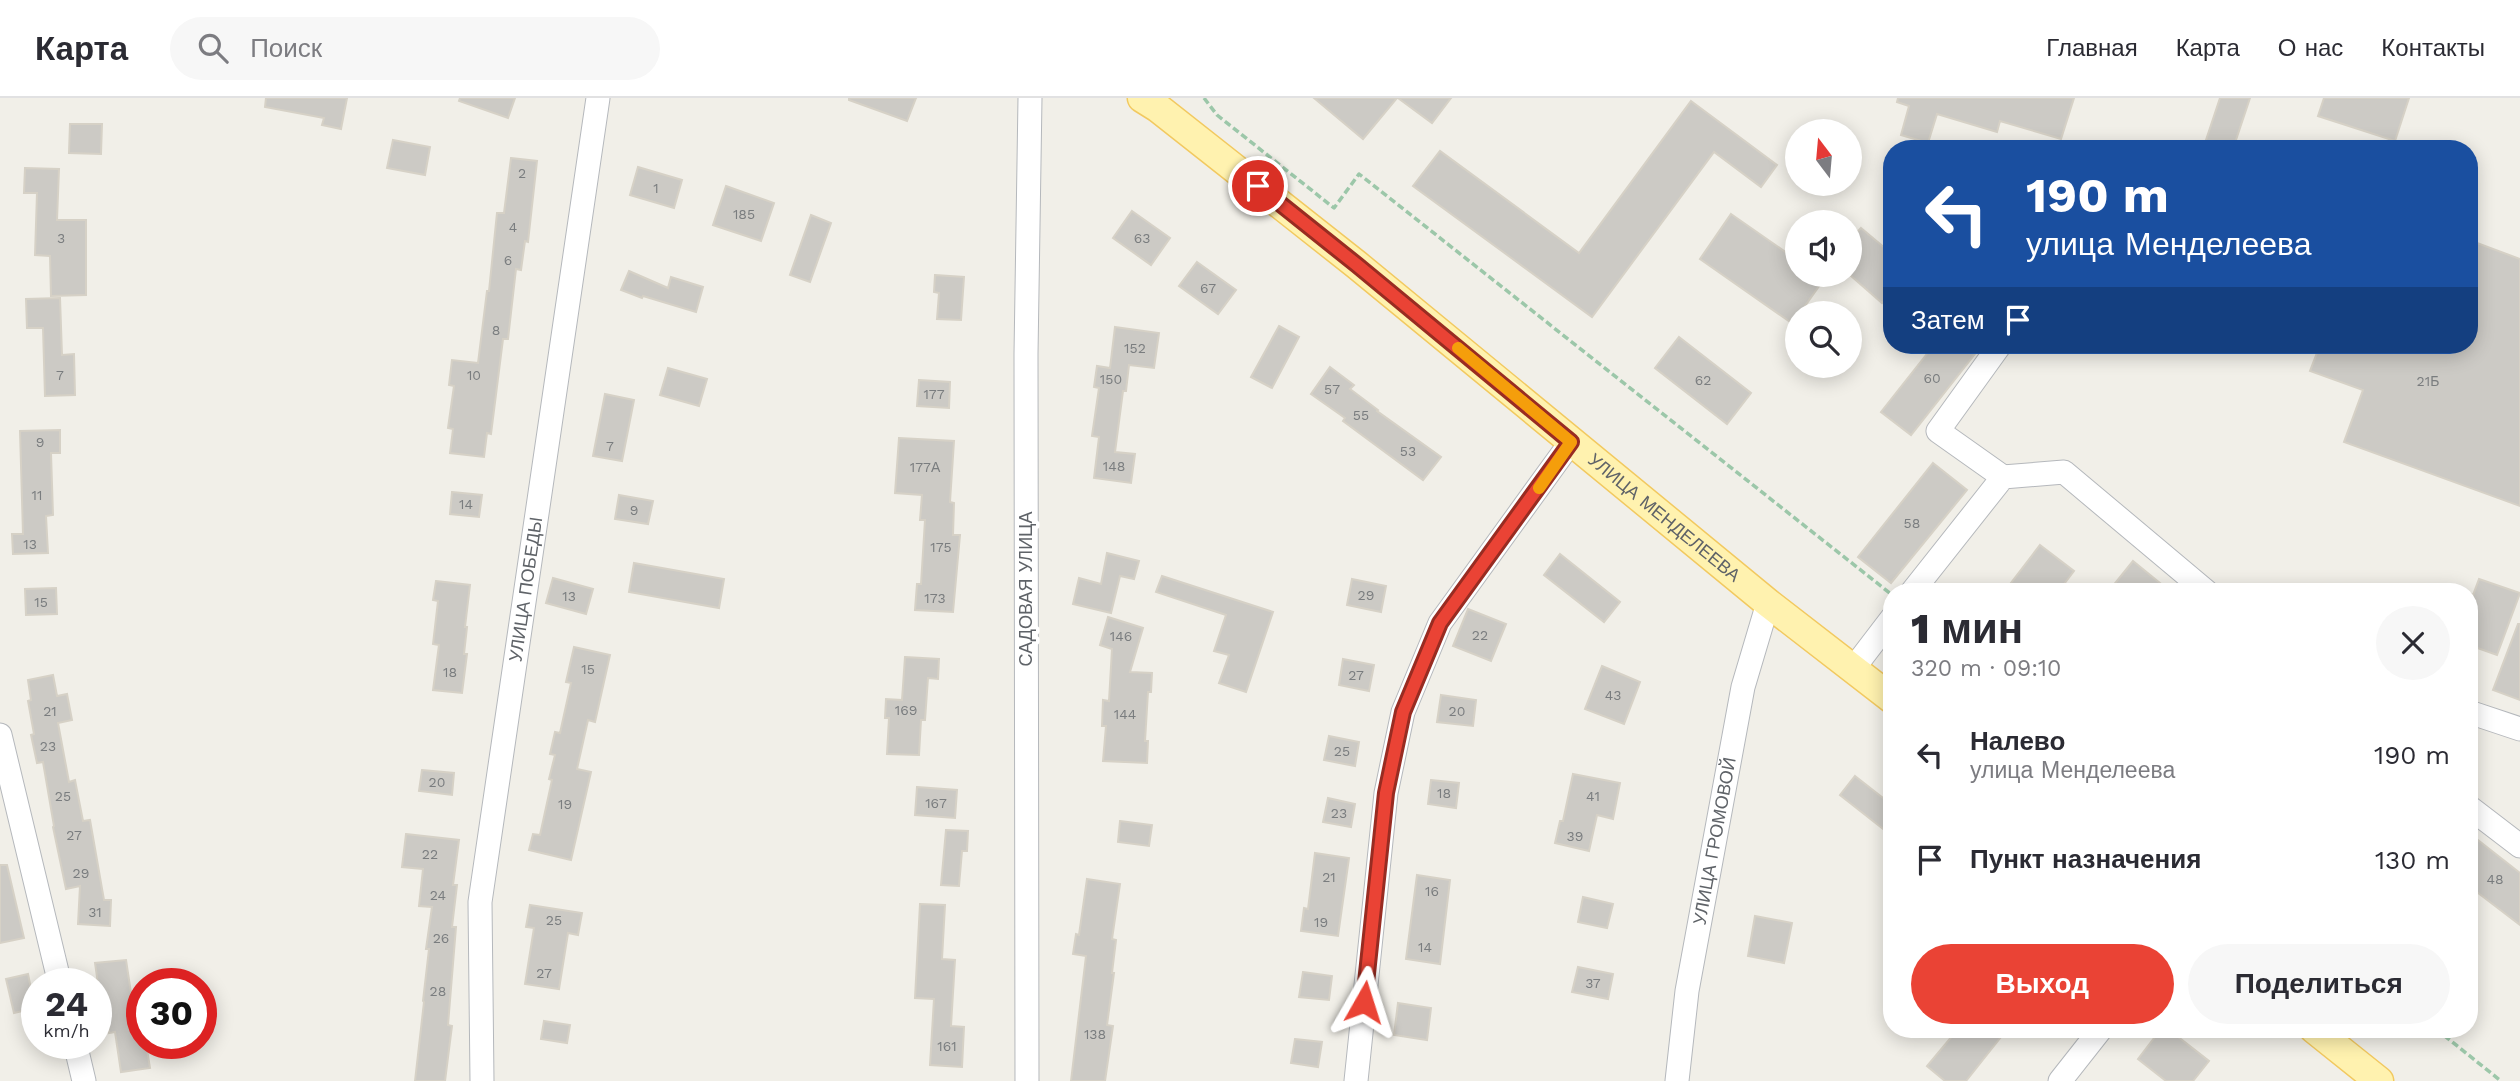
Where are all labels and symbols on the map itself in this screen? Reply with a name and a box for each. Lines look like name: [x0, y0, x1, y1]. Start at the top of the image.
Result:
north arrow: [1785, 119, 1862, 196]
pin: [1228, 156, 1288, 216]
house number: 2: [518, 165, 526, 181]
house number: 1: [653, 180, 659, 196]
house number: 185: [733, 206, 755, 222]
house number: 4: [509, 219, 517, 235]
house number: 3: [57, 230, 65, 246]
house number: 63: [1134, 230, 1150, 246]
house number: 6: [504, 252, 512, 268]
house number: 67: [1200, 280, 1216, 296]
house number: 8: [492, 322, 500, 338]
house number: 152: [1124, 340, 1146, 356]
house number: 7: [56, 367, 64, 383]
house number: 10: [467, 367, 481, 383]
house number: 60: [1923, 370, 1941, 386]
house number: 150: [1100, 371, 1122, 387]
house number: 62: [1695, 372, 1711, 388]
house number: 21Б: [2417, 373, 2439, 389]
house number: 57: [1324, 381, 1340, 397]
house number: 177: [923, 386, 945, 402]
house number: 55: [1353, 407, 1369, 423]
house number: 9: [36, 434, 44, 450]
house number: 7: [606, 438, 614, 454]
house number: 53: [1400, 443, 1416, 459]
street label: УЛИЦА МЕНДЕЛЕЕВА: [1584, 449, 1745, 586]
house number: 148: [1103, 458, 1125, 474]
house number: 177А: [910, 459, 941, 475]
house number: 11: [32, 487, 42, 503]
house number: 14: [459, 496, 473, 512]
house number: 9: [630, 502, 638, 518]
street label: САДОВАЯ УЛИЦА: [1015, 512, 1036, 666]
house number: 58: [1904, 515, 1920, 531]
street label: УЛИЦА ПОБЕДЫ: [504, 516, 546, 663]
house number: 13: [23, 536, 37, 552]
house number: 175: [930, 539, 952, 555]
house number: 29: [1358, 587, 1374, 603]
house number: 13: [562, 588, 576, 604]
house number: 173: [924, 590, 946, 606]
house number: 15: [34, 594, 48, 610]
house number: 22: [1472, 627, 1488, 643]
house number: 146: [1110, 628, 1132, 644]
house number: 15: [581, 661, 595, 677]
house number: 18: [443, 664, 457, 680]
house number: 27: [1348, 667, 1364, 683]
house number: 43: [1605, 687, 1621, 703]
house number: 169: [895, 702, 917, 718]
house number: 21: [43, 703, 57, 719]
house number: 20: [1449, 703, 1465, 719]
house number: 144: [1114, 706, 1136, 722]
house number: 23: [40, 738, 56, 754]
house number: 25: [1334, 743, 1350, 759]
street label: УЛИЦА ГРОМОВОЙ: [1688, 756, 1740, 926]
house number: 20: [429, 774, 445, 790]
house number: 18: [1437, 785, 1451, 801]
house number: 25: [55, 788, 71, 804]
house number: 41: [1586, 788, 1600, 804]
house number: 167: [925, 795, 947, 811]
house number: 19: [558, 796, 572, 812]
house number: 23: [1331, 805, 1347, 821]
house number: 27: [66, 827, 82, 843]
house number: 39: [1567, 828, 1583, 844]
house number: 22: [422, 846, 438, 862]
house number: 29: [73, 865, 89, 881]
house number: 21: [1322, 869, 1336, 885]
house number: 48: [2486, 871, 2504, 887]
house number: 16: [1425, 883, 1439, 899]
house number: 24: [430, 887, 446, 903]
house number: 31: [88, 904, 102, 920]
house number: 25: [546, 912, 562, 928]
house number: 19: [1314, 914, 1328, 930]
house number: 26: [433, 930, 449, 946]
house number: 14: [1418, 939, 1432, 955]
house number: 27: [536, 965, 552, 981]
position arrow: [1327, 965, 1401, 1039]
speed limit sign: 30: [126, 968, 217, 1059]
house number: 37: [1585, 975, 1601, 991]
house number: 28: [430, 983, 446, 999]
house number: 138: [1084, 1026, 1106, 1042]
house number: 161: [937, 1038, 957, 1054]

